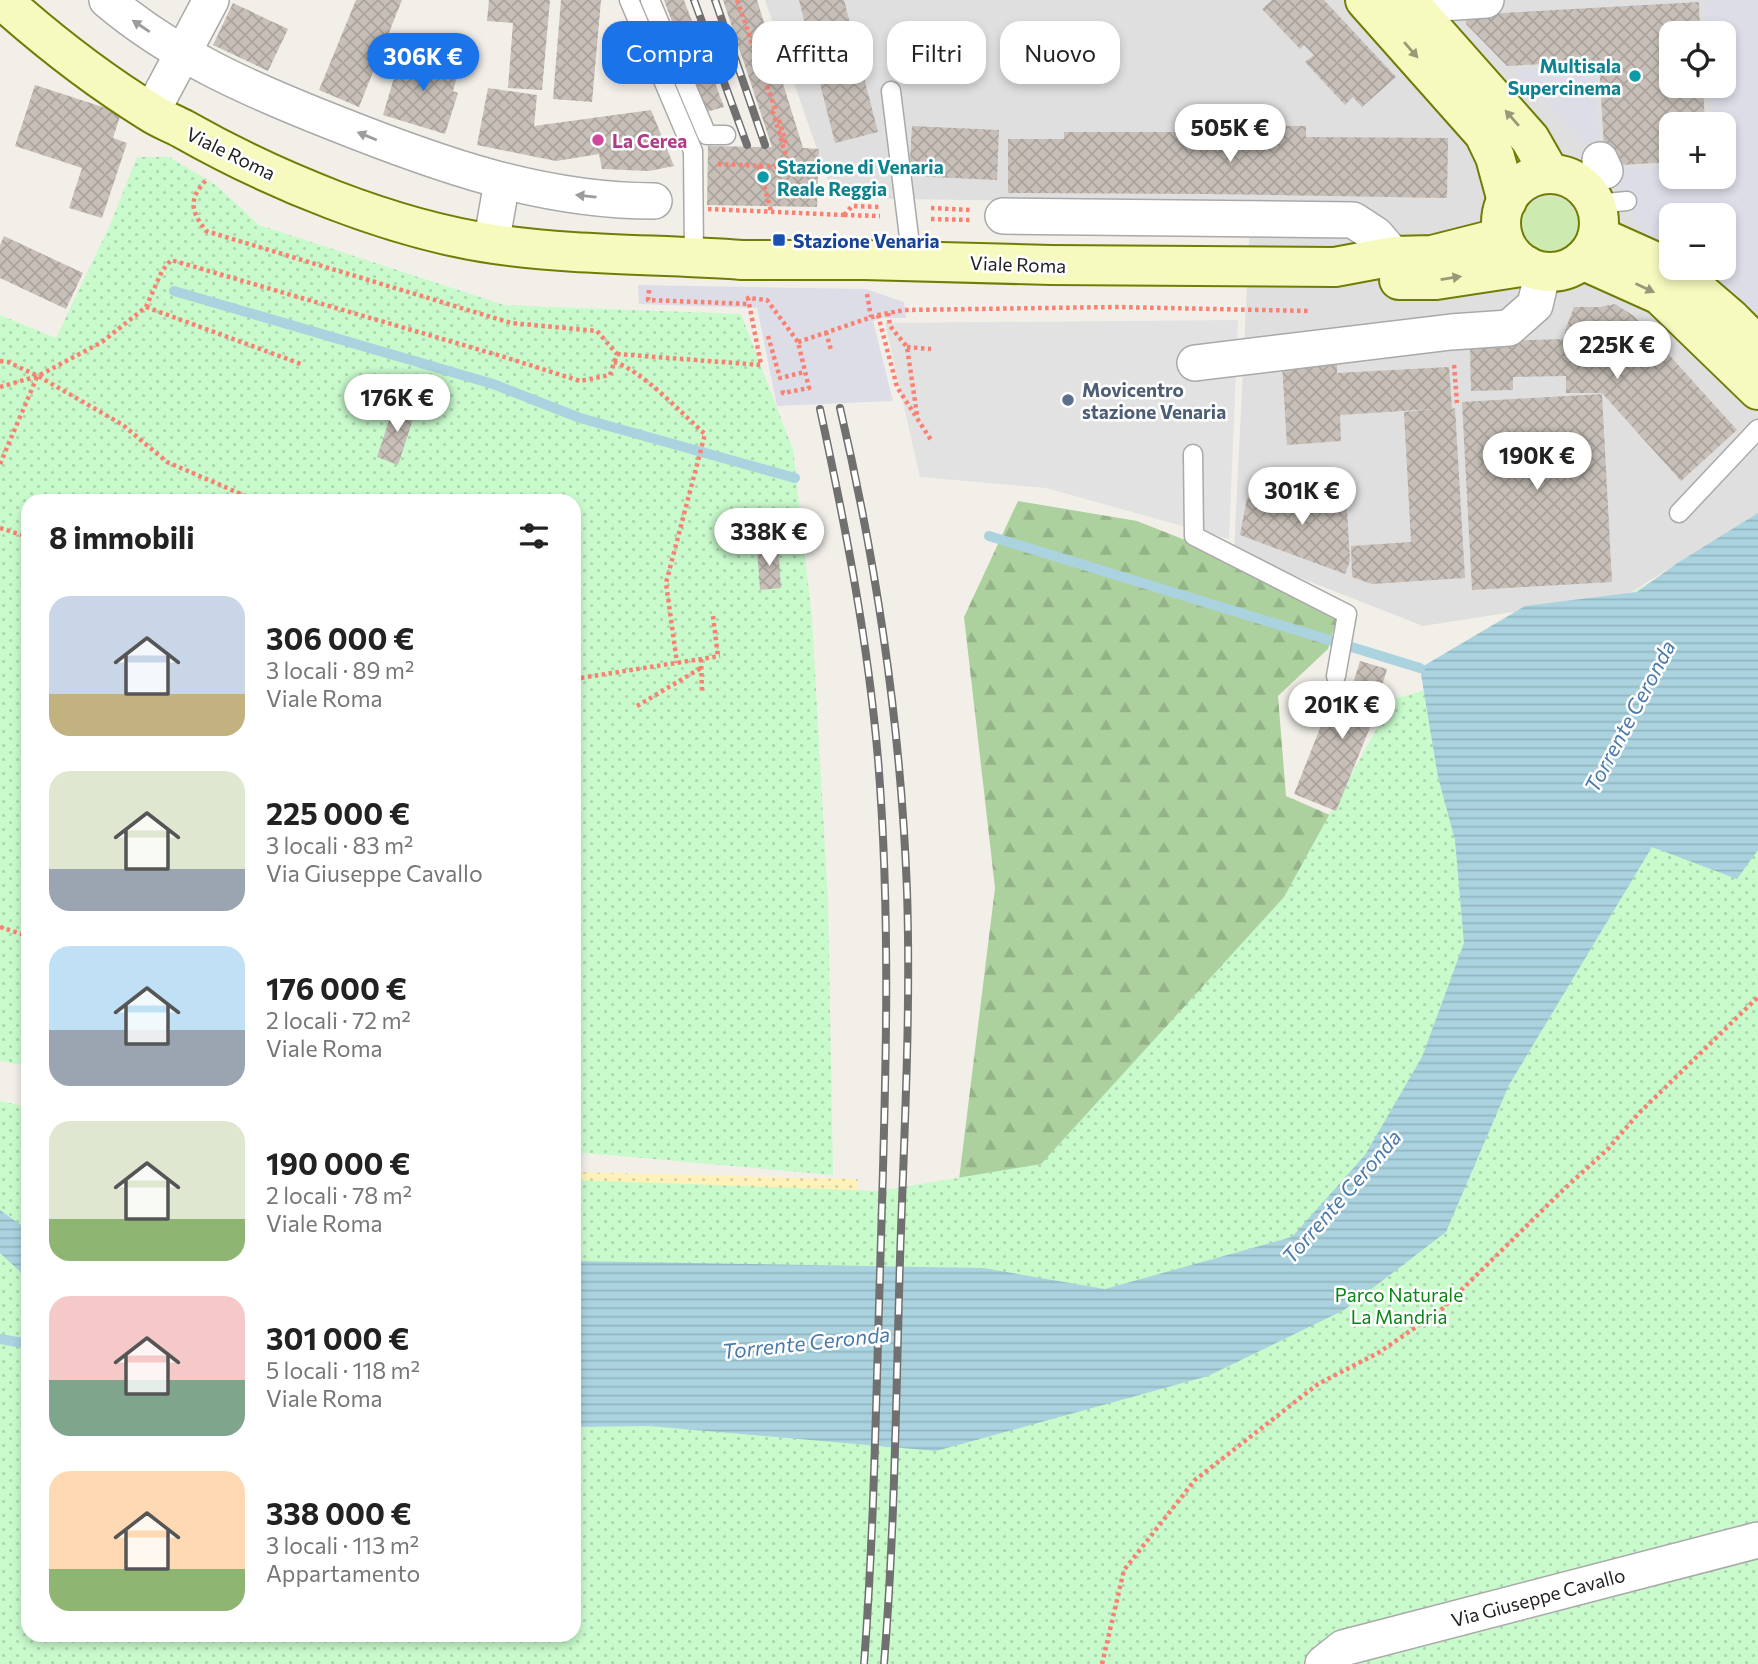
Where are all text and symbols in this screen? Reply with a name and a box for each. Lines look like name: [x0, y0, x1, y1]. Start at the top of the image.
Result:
one-way arrow: [132, 19, 150, 33]
chip: Compra: [602, 21, 738, 84]
chip: Affitta: [752, 21, 873, 84]
chip: Filtri: [887, 21, 986, 84]
chip: Nuovo: [1000, 21, 1120, 84]
map controls: [1659, 21, 1736, 280]
button: locate: [1659, 21, 1736, 98]
pin: 306K €: [366, 34, 480, 93]
text: 306K €: [383, 42, 463, 70]
one-way arrow: [1403, 42, 1418, 59]
place label: Multisala Supercinema: [1508, 54, 1621, 99]
marker: Multisala Supercinema: [1627, 68, 1643, 84]
pin: 505K €: [1173, 104, 1287, 164]
one-way arrow: [1505, 109, 1520, 126]
button: +: [1659, 112, 1736, 189]
text: 505K €: [1191, 113, 1269, 141]
street label: Viale Roma: [183, 122, 279, 184]
place label: La Cerea: [612, 129, 687, 152]
one-way arrow: [356, 131, 377, 142]
marker: La Cerea: [590, 132, 606, 148]
place label: Stazione di Venaria Reale Reggia: [777, 155, 944, 200]
marker: Stazione di Venaria Reale Reggia: [755, 169, 771, 185]
one-way arrow: [574, 191, 596, 202]
button: −: [1659, 203, 1736, 280]
place label: Stazione Venaria: [793, 229, 940, 252]
marker: Stazione Venaria: [771, 232, 787, 248]
street label: Viale Roma: [969, 251, 1067, 277]
one-way arrow: [1440, 272, 1462, 283]
one-way arrow: [1634, 283, 1655, 294]
pin: 225K €: [1560, 322, 1674, 381]
text: 225K €: [1579, 330, 1655, 358]
pin: 176K €: [340, 374, 454, 434]
place label: Movicentro stazione Venaria: [1082, 378, 1226, 423]
text: 176K €: [360, 383, 434, 411]
marker: Movicentro stazione Venaria: [1060, 392, 1076, 408]
pin: 190K €: [1480, 433, 1594, 492]
text: 190K €: [1499, 441, 1575, 469]
pin: 301K €: [1245, 468, 1359, 527]
text: 301K €: [1264, 476, 1340, 504]
pin: 338K €: [712, 508, 826, 568]
icon: filters: [515, 517, 553, 555]
text: 338K €: [730, 517, 808, 545]
text: 8 immobili: [49, 518, 195, 555]
text: 306 000 €: [266, 619, 414, 656]
icon: home: [105, 624, 189, 708]
water label: Torrente Ceronda: [1578, 636, 1680, 796]
text: 3 locali · 89 m²: [266, 656, 414, 684]
pin: 201K €: [1285, 682, 1399, 741]
text: Viale Roma: [266, 684, 383, 712]
text: 201K €: [1304, 690, 1380, 718]
text: 225 000 €: [266, 794, 410, 831]
icon: home: [105, 799, 189, 883]
text: 3 locali · 83 m²: [266, 831, 413, 859]
text: Via Giuseppe Cavallo: [266, 859, 483, 887]
text: 176 000 €: [266, 969, 407, 1006]
icon: home: [105, 974, 189, 1058]
text: 2 locali · 72 m²: [266, 1006, 411, 1034]
text: Viale Roma: [266, 1034, 383, 1062]
water label: Torrente Ceronda: [1276, 1124, 1406, 1268]
text: 190 000 €: [266, 1144, 410, 1181]
icon: home: [105, 1149, 189, 1233]
text: 2 locali · 78 m²: [266, 1181, 412, 1209]
text: Viale Roma: [266, 1209, 383, 1237]
park label: Parco Naturale La Mandria: [1335, 1283, 1463, 1328]
text: 301 000 €: [266, 1319, 409, 1356]
water label: Torrente Ceronda: [721, 1321, 891, 1363]
icon: home: [105, 1324, 189, 1408]
text: 5 locali · 118 m²: [266, 1356, 420, 1384]
text: Viale Roma: [266, 1384, 383, 1412]
text: 338 000 €: [266, 1494, 412, 1531]
icon: home: [105, 1499, 189, 1583]
text: 3 locali · 113 m²: [266, 1531, 419, 1559]
text: Appartamento: [266, 1559, 420, 1587]
street label: Via Giuseppe Cavallo: [1449, 1563, 1627, 1631]

